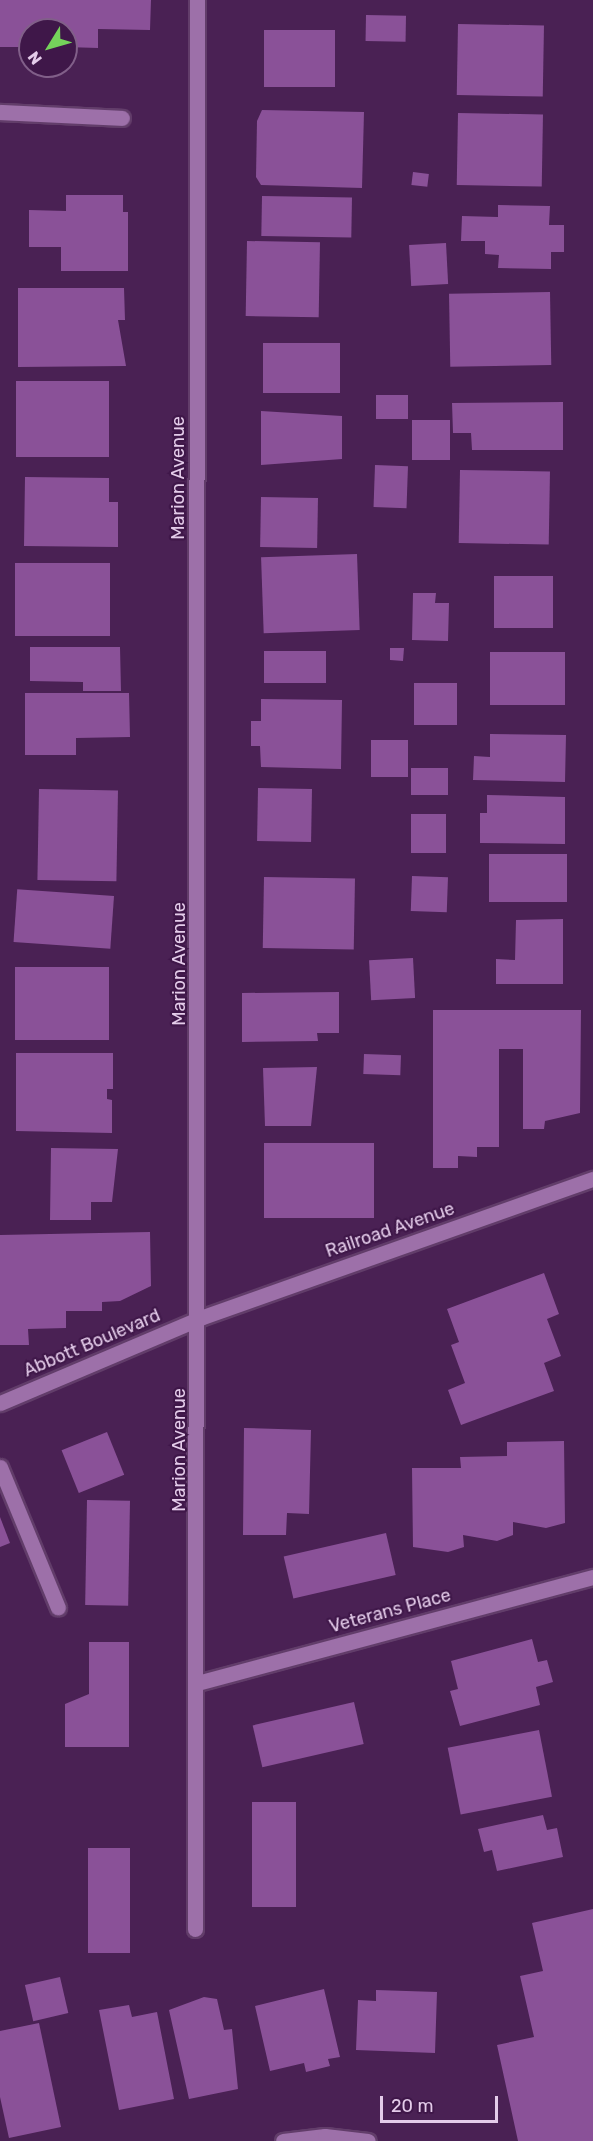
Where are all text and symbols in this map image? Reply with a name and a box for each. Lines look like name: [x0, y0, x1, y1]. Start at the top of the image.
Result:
north arrow: [18, 18, 78, 78]
text: N: [24, 48, 46, 68]
street label: Marion Avenue: [167, 416, 189, 540]
street label: Marion Avenue: [168, 902, 190, 1026]
street label: Railroad Avenue: [322, 1198, 458, 1262]
street label: Abbott Boulevard: [20, 1304, 164, 1382]
street label: Marion Avenue: [168, 1388, 190, 1512]
street label: Veterans Place: [327, 1584, 453, 1638]
scale bar: [383, 2084, 502, 2122]
text: 20 m: [391, 2095, 433, 2117]

